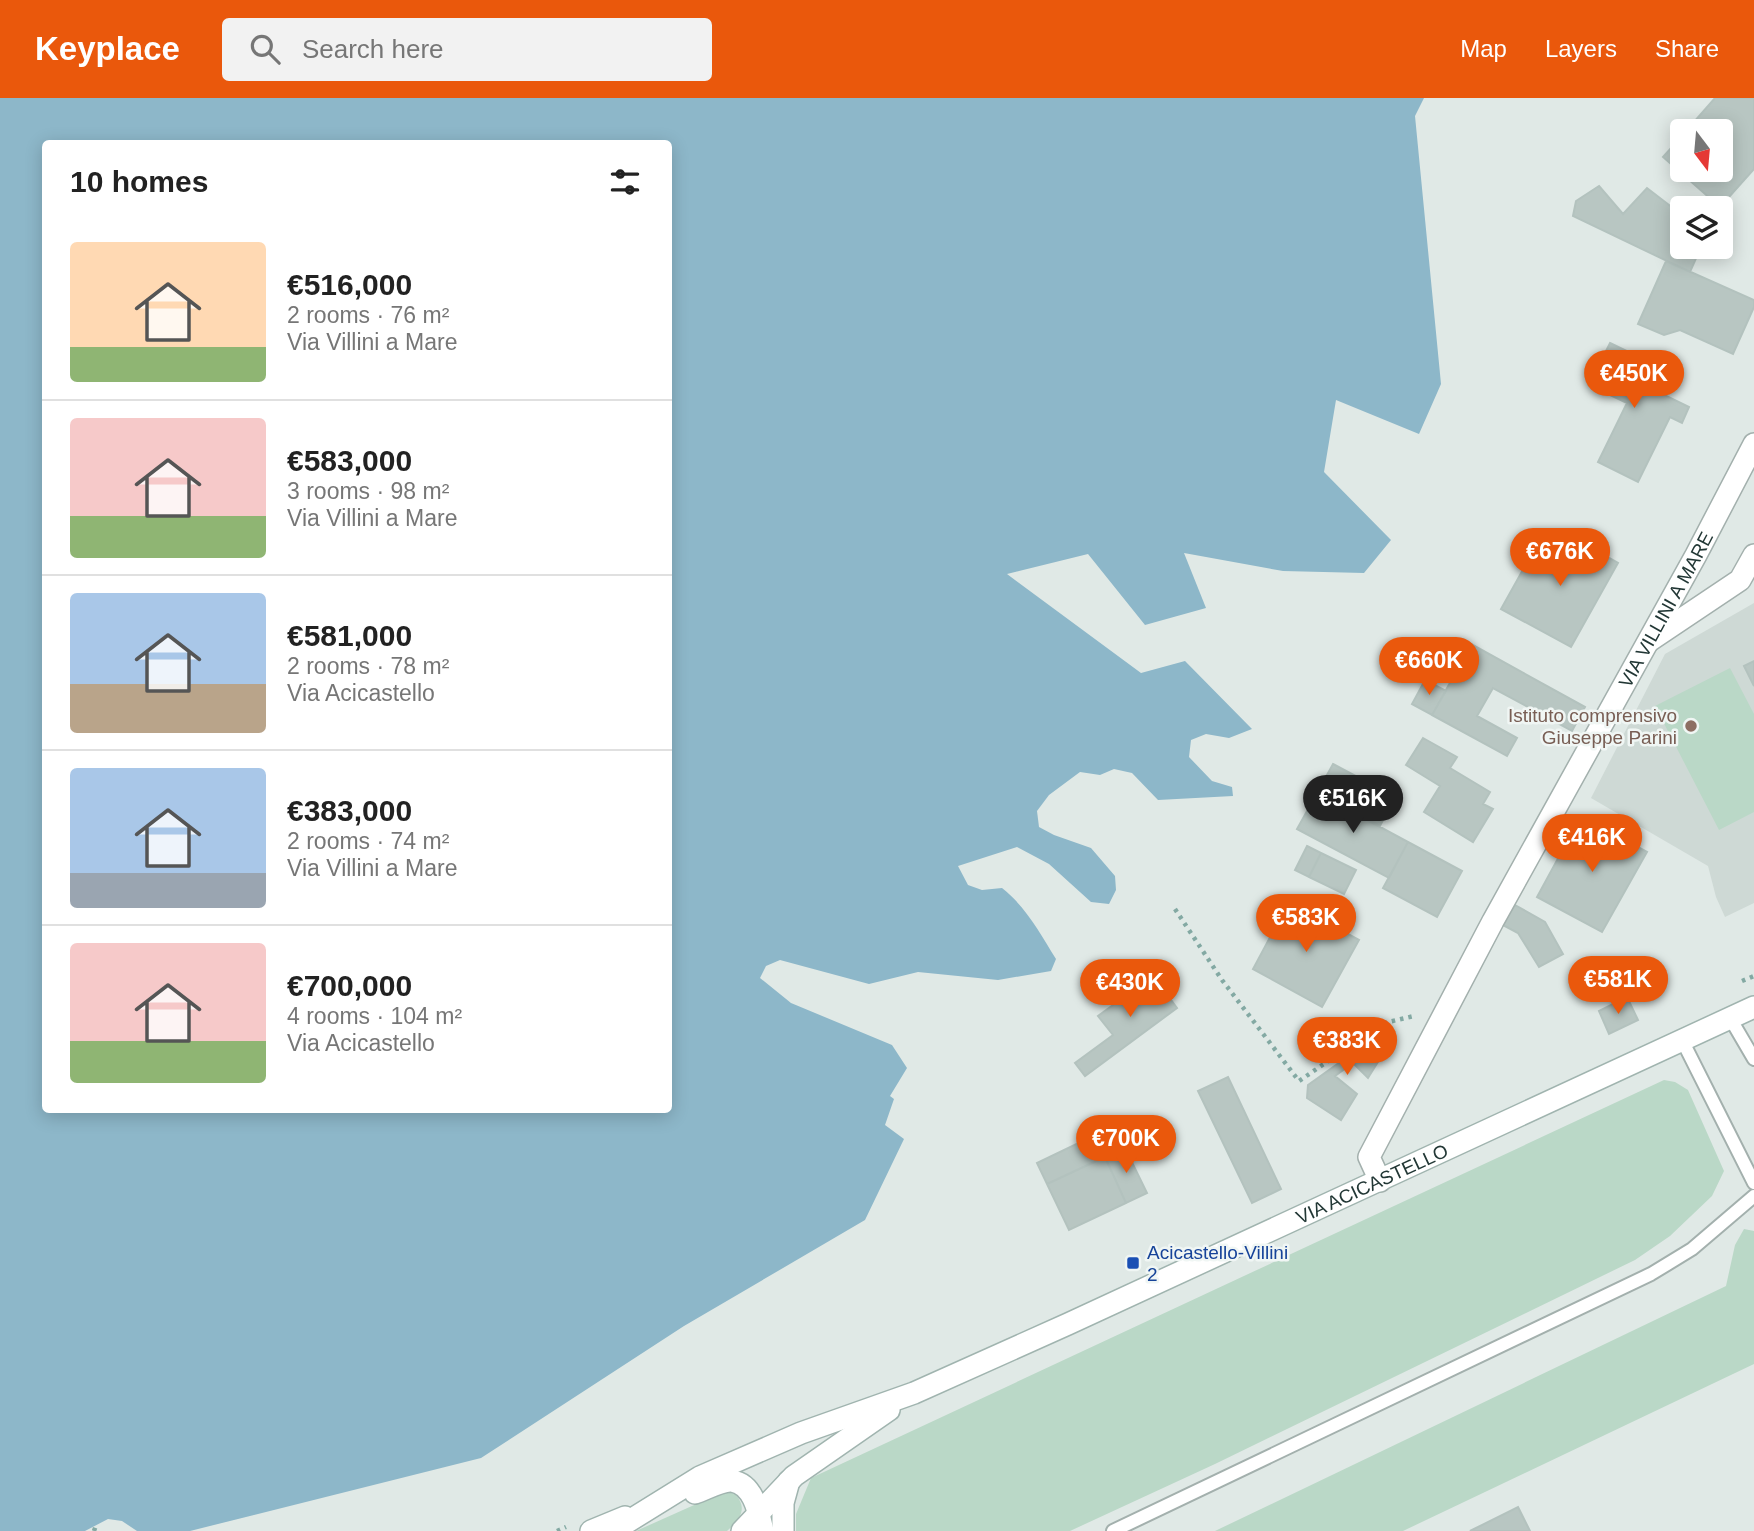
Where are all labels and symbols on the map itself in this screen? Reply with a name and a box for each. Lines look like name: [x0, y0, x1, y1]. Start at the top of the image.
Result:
north arrow: [1670, 119, 1732, 182]
pin: €450K: [1585, 350, 1683, 410]
pin: €676K: [1511, 528, 1609, 588]
street label: VIA VILLINI A MARE: [1614, 528, 1717, 691]
pin: €660K: [1380, 638, 1478, 697]
place label: Istituto comprensivo Giuseppe Parini: [1508, 705, 1677, 748]
marker: Istituto comprensivo Giuseppe Parini: [1683, 718, 1699, 734]
pin: €516K: [1304, 776, 1402, 835]
pin: €416K: [1543, 814, 1641, 874]
pin: €583K: [1257, 894, 1355, 954]
pin: €581K: [1569, 956, 1667, 1016]
pin: €430K: [1081, 960, 1179, 1019]
pin: €383K: [1298, 1018, 1396, 1077]
pin: €700K: [1077, 1116, 1175, 1175]
street label: VIA ACICASTELLO: [1293, 1139, 1451, 1228]
place label: Acicastello-Villini 2: [1147, 1242, 1288, 1285]
marker: Acicastello-Villini 2: [1125, 1255, 1141, 1271]

